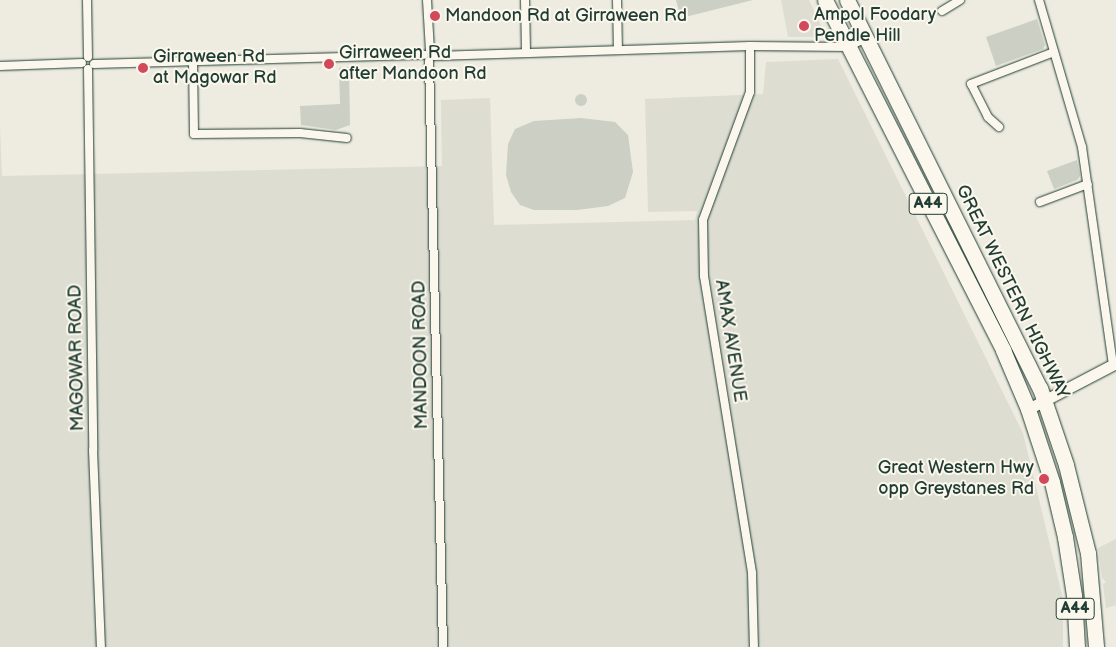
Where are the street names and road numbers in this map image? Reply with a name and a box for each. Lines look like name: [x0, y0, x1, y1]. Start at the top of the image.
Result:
street label: GREAT WESTERN HIGHWAY: [951, 181, 1073, 403]
road number: A44: [908, 190, 948, 218]
street label: AMAX AVENUE: [710, 278, 750, 404]
street label: MANDOON ROAD: [409, 280, 433, 430]
street label: MAGOWAR ROAD: [65, 285, 89, 431]
road number: A44: [1055, 596, 1095, 622]

